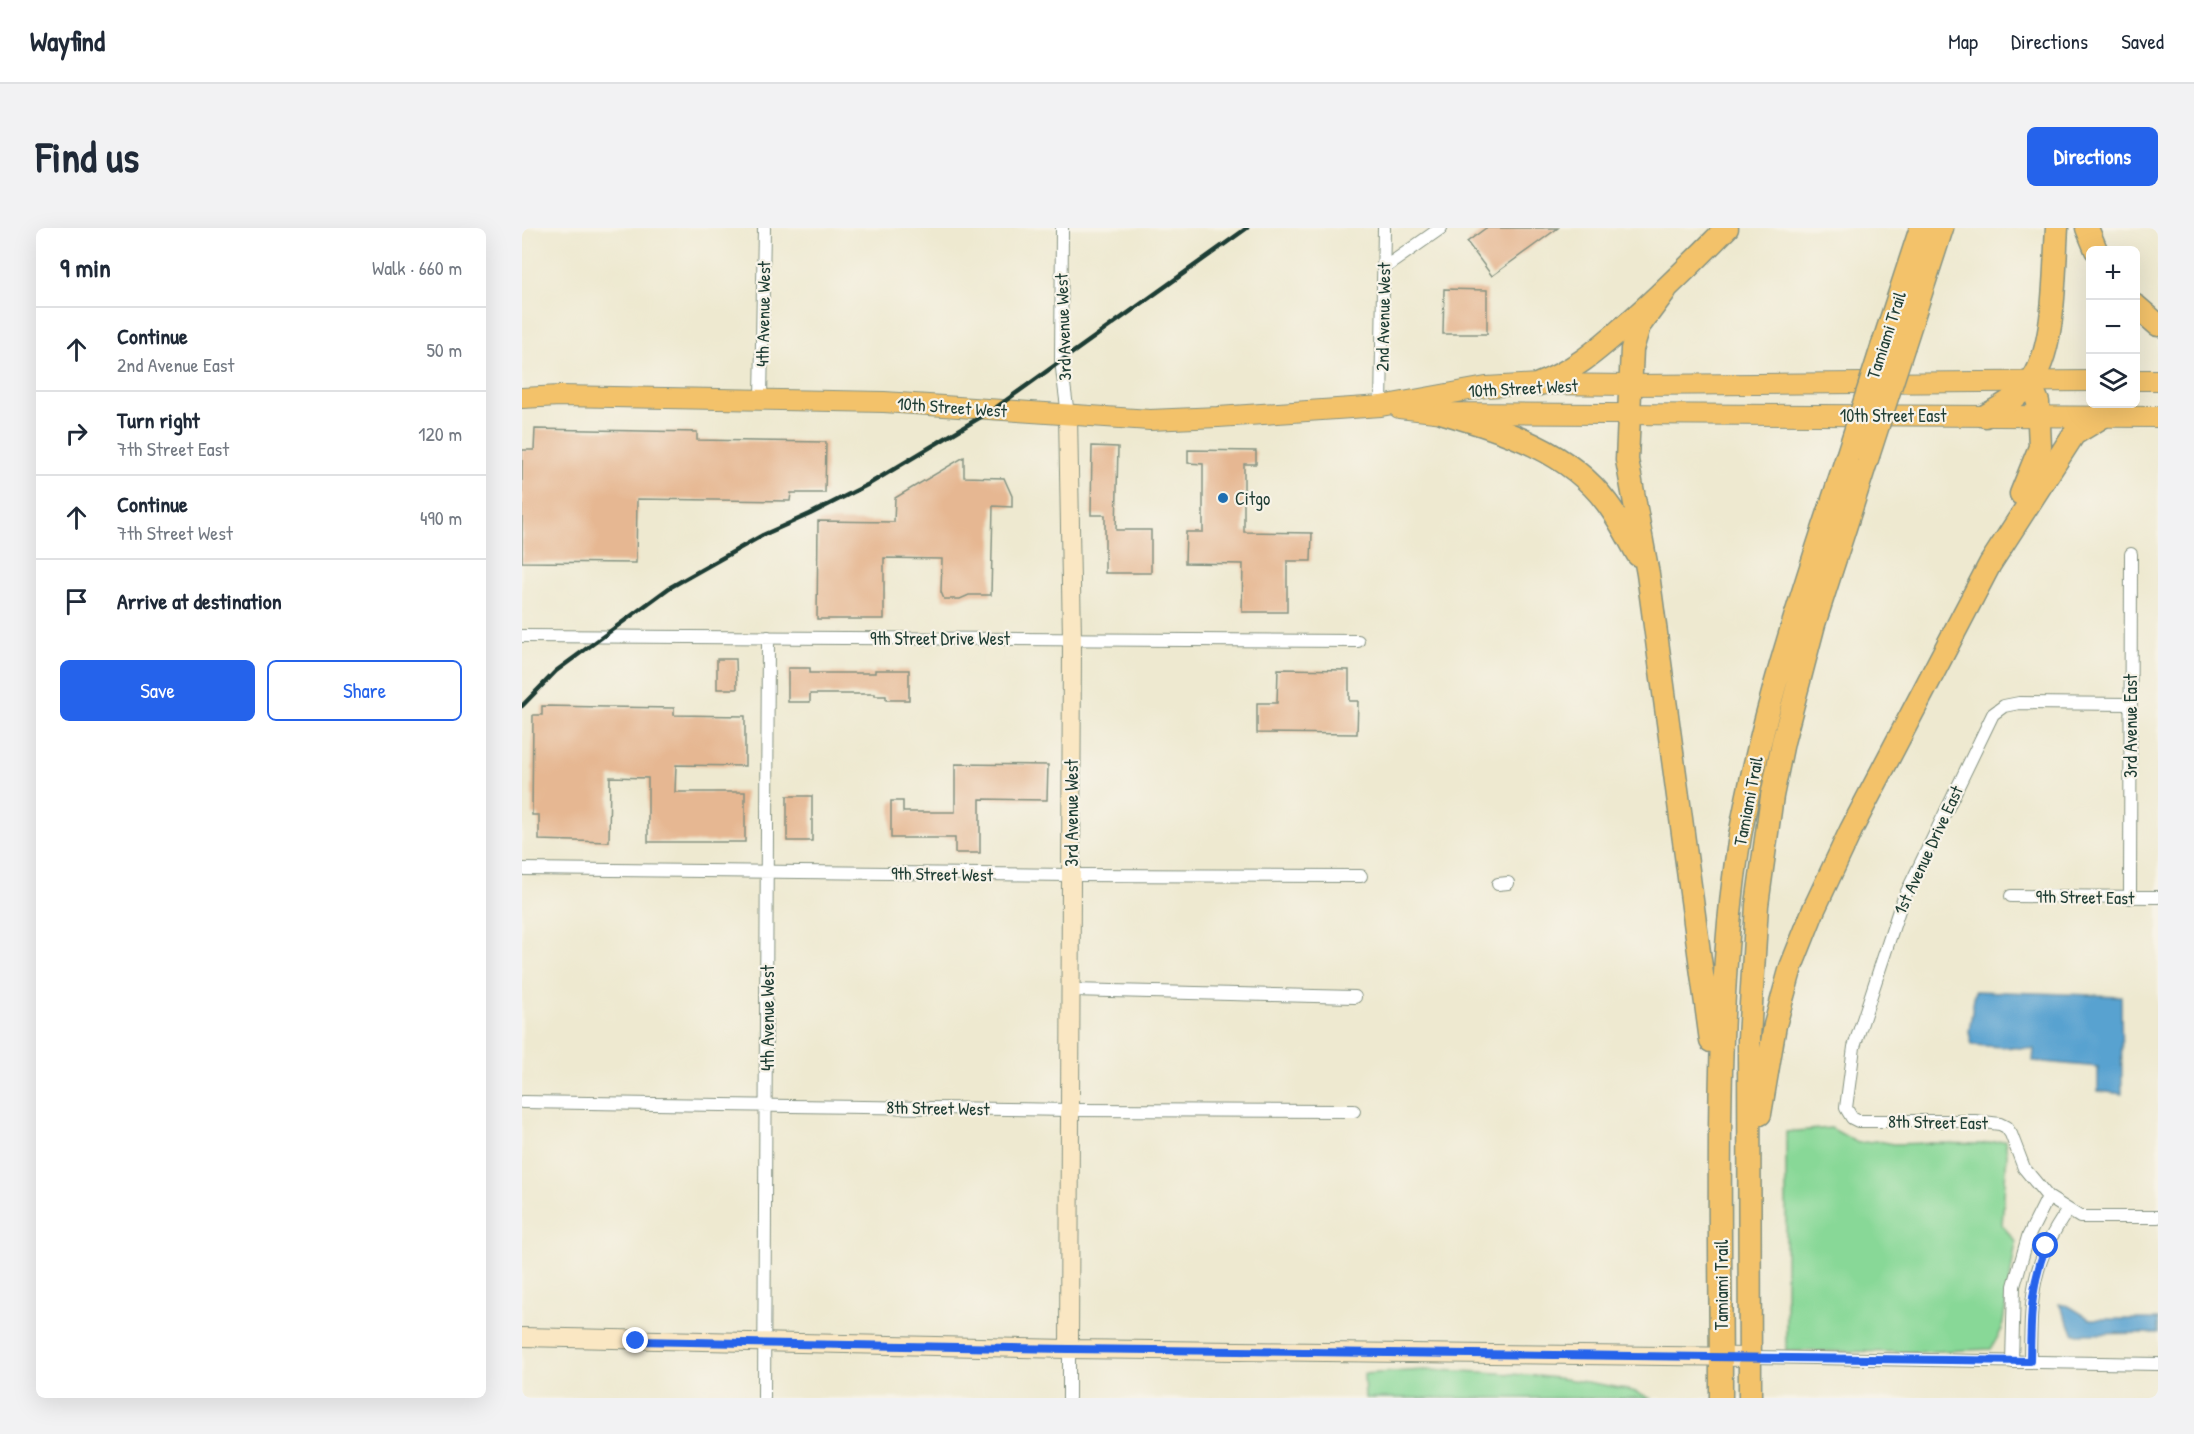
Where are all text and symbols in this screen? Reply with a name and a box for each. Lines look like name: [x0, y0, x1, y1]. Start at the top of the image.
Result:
text: Wayfind: [30, 22, 105, 60]
text: Map: [1948, 27, 1978, 56]
text: Directions: [2011, 27, 2088, 56]
text: Saved: [2121, 27, 2164, 56]
button: Directions: [2027, 127, 2158, 186]
text: Find us: [36, 128, 139, 185]
map controls: [2086, 246, 2140, 408]
button: +: [2086, 246, 2140, 300]
text: 9 min: [60, 250, 111, 285]
text: Walk · 660 m: [372, 254, 462, 281]
street label: 4th Avenue West: [750, 260, 776, 367]
street label: 2nd Avenue West: [1370, 262, 1396, 372]
street label: 3rd Avenue West: [1049, 272, 1077, 381]
street label: Tamiami Trail: [1860, 288, 1912, 382]
button: −: [2086, 300, 2140, 354]
text: Continue: [117, 321, 188, 351]
icon: ahead: [60, 333, 93, 366]
text: 50 m: [426, 336, 462, 363]
text: 2nd Avenue East: [117, 351, 234, 378]
button: layers: [2086, 354, 2140, 408]
street label: 10th Street West: [1467, 373, 1579, 403]
street label: 10th Street West: [896, 391, 1008, 423]
street label: 10th Street East: [1840, 403, 1947, 428]
text: Turn right: [117, 405, 200, 435]
icon: right: [60, 417, 93, 450]
text: 120 m: [418, 420, 462, 447]
text: 7th Street East: [117, 435, 229, 462]
place label: Citgo: [1235, 486, 1270, 511]
text: Continue: [117, 489, 188, 519]
marker: Citgo: [1216, 491, 1230, 505]
icon: ahead: [60, 501, 93, 534]
text: 490 m: [420, 504, 462, 531]
text: 7th Street West: [117, 519, 233, 546]
icon: arrive: [60, 585, 93, 618]
text: Arrive at destination: [117, 586, 282, 616]
street label: 9th Street Drive West: [870, 626, 1011, 651]
button: Save: [60, 660, 255, 721]
button: Share: [267, 660, 462, 721]
street label: 3rd Avenue East: [2118, 673, 2143, 778]
street label: Tamiami Trail: [1727, 754, 1769, 848]
street label: 3rd Avenue West: [1059, 759, 1084, 867]
street label: 1st Avenue Drive East: [1887, 781, 1969, 919]
street label: 9th Street West: [891, 861, 994, 887]
street label: 9th Street East: [2035, 884, 2135, 910]
street label: 4th Avenue West: [755, 964, 780, 1071]
street label: 8th Street West: [886, 1095, 991, 1121]
street label: 8th Street East: [1888, 1109, 1989, 1135]
route start: [2032, 1232, 2058, 1258]
street label: Tamiami Trail: [1709, 1240, 1734, 1330]
route end: [622, 1327, 648, 1353]

